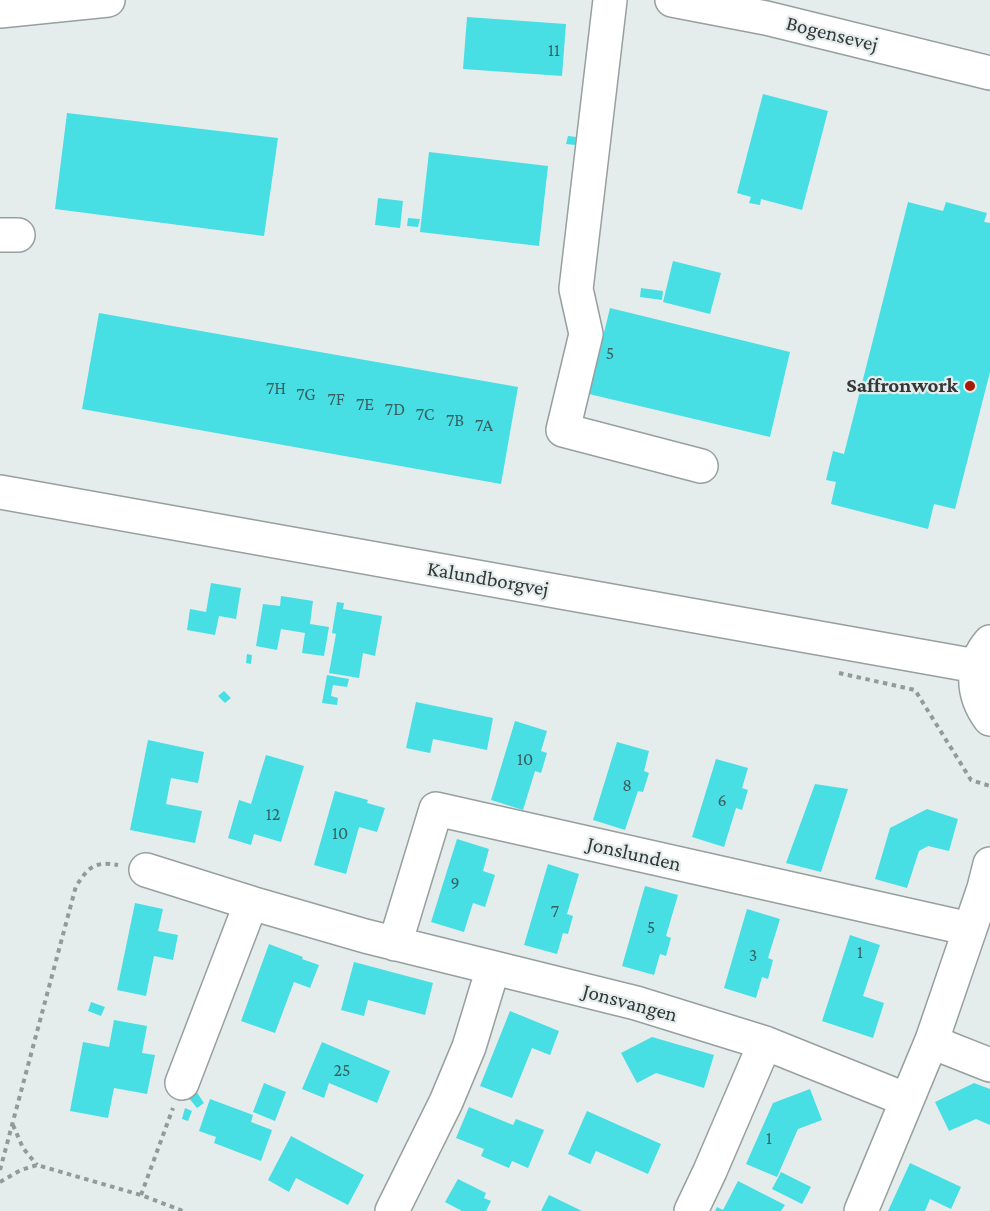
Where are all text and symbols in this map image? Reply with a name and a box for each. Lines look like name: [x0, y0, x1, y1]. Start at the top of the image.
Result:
street label: Bogensevej: [783, 10, 881, 58]
house number: 11: [548, 39, 560, 61]
house number: 5: [606, 342, 614, 364]
place label: Saffronwork: [846, 373, 958, 399]
house number: 7H: [266, 377, 286, 399]
marker: Saffronwork: [963, 379, 977, 393]
house number: 7G: [296, 383, 316, 405]
house number: 7F: [327, 388, 345, 410]
house number: 7E: [356, 393, 374, 415]
house number: 7D: [385, 398, 405, 420]
house number: 7C: [416, 403, 434, 425]
house number: 7B: [446, 409, 464, 431]
house number: 7A: [475, 414, 493, 436]
street label: Kalundborgvej: [425, 556, 551, 602]
house number: 10: [517, 748, 533, 770]
house number: 8: [622, 774, 632, 796]
house number: 6: [717, 789, 727, 811]
house number: 12: [266, 803, 280, 825]
house number: 10: [332, 822, 348, 844]
street label: Jonslunden: [585, 831, 683, 877]
house number: 9: [450, 872, 460, 894]
house number: 7: [551, 900, 559, 922]
house number: 5: [647, 916, 655, 938]
house number: 1: [857, 941, 863, 963]
house number: 3: [749, 944, 757, 966]
street label: Jonsvangen: [580, 978, 680, 1028]
house number: 25: [333, 1059, 351, 1081]
house number: 1: [766, 1127, 772, 1149]

